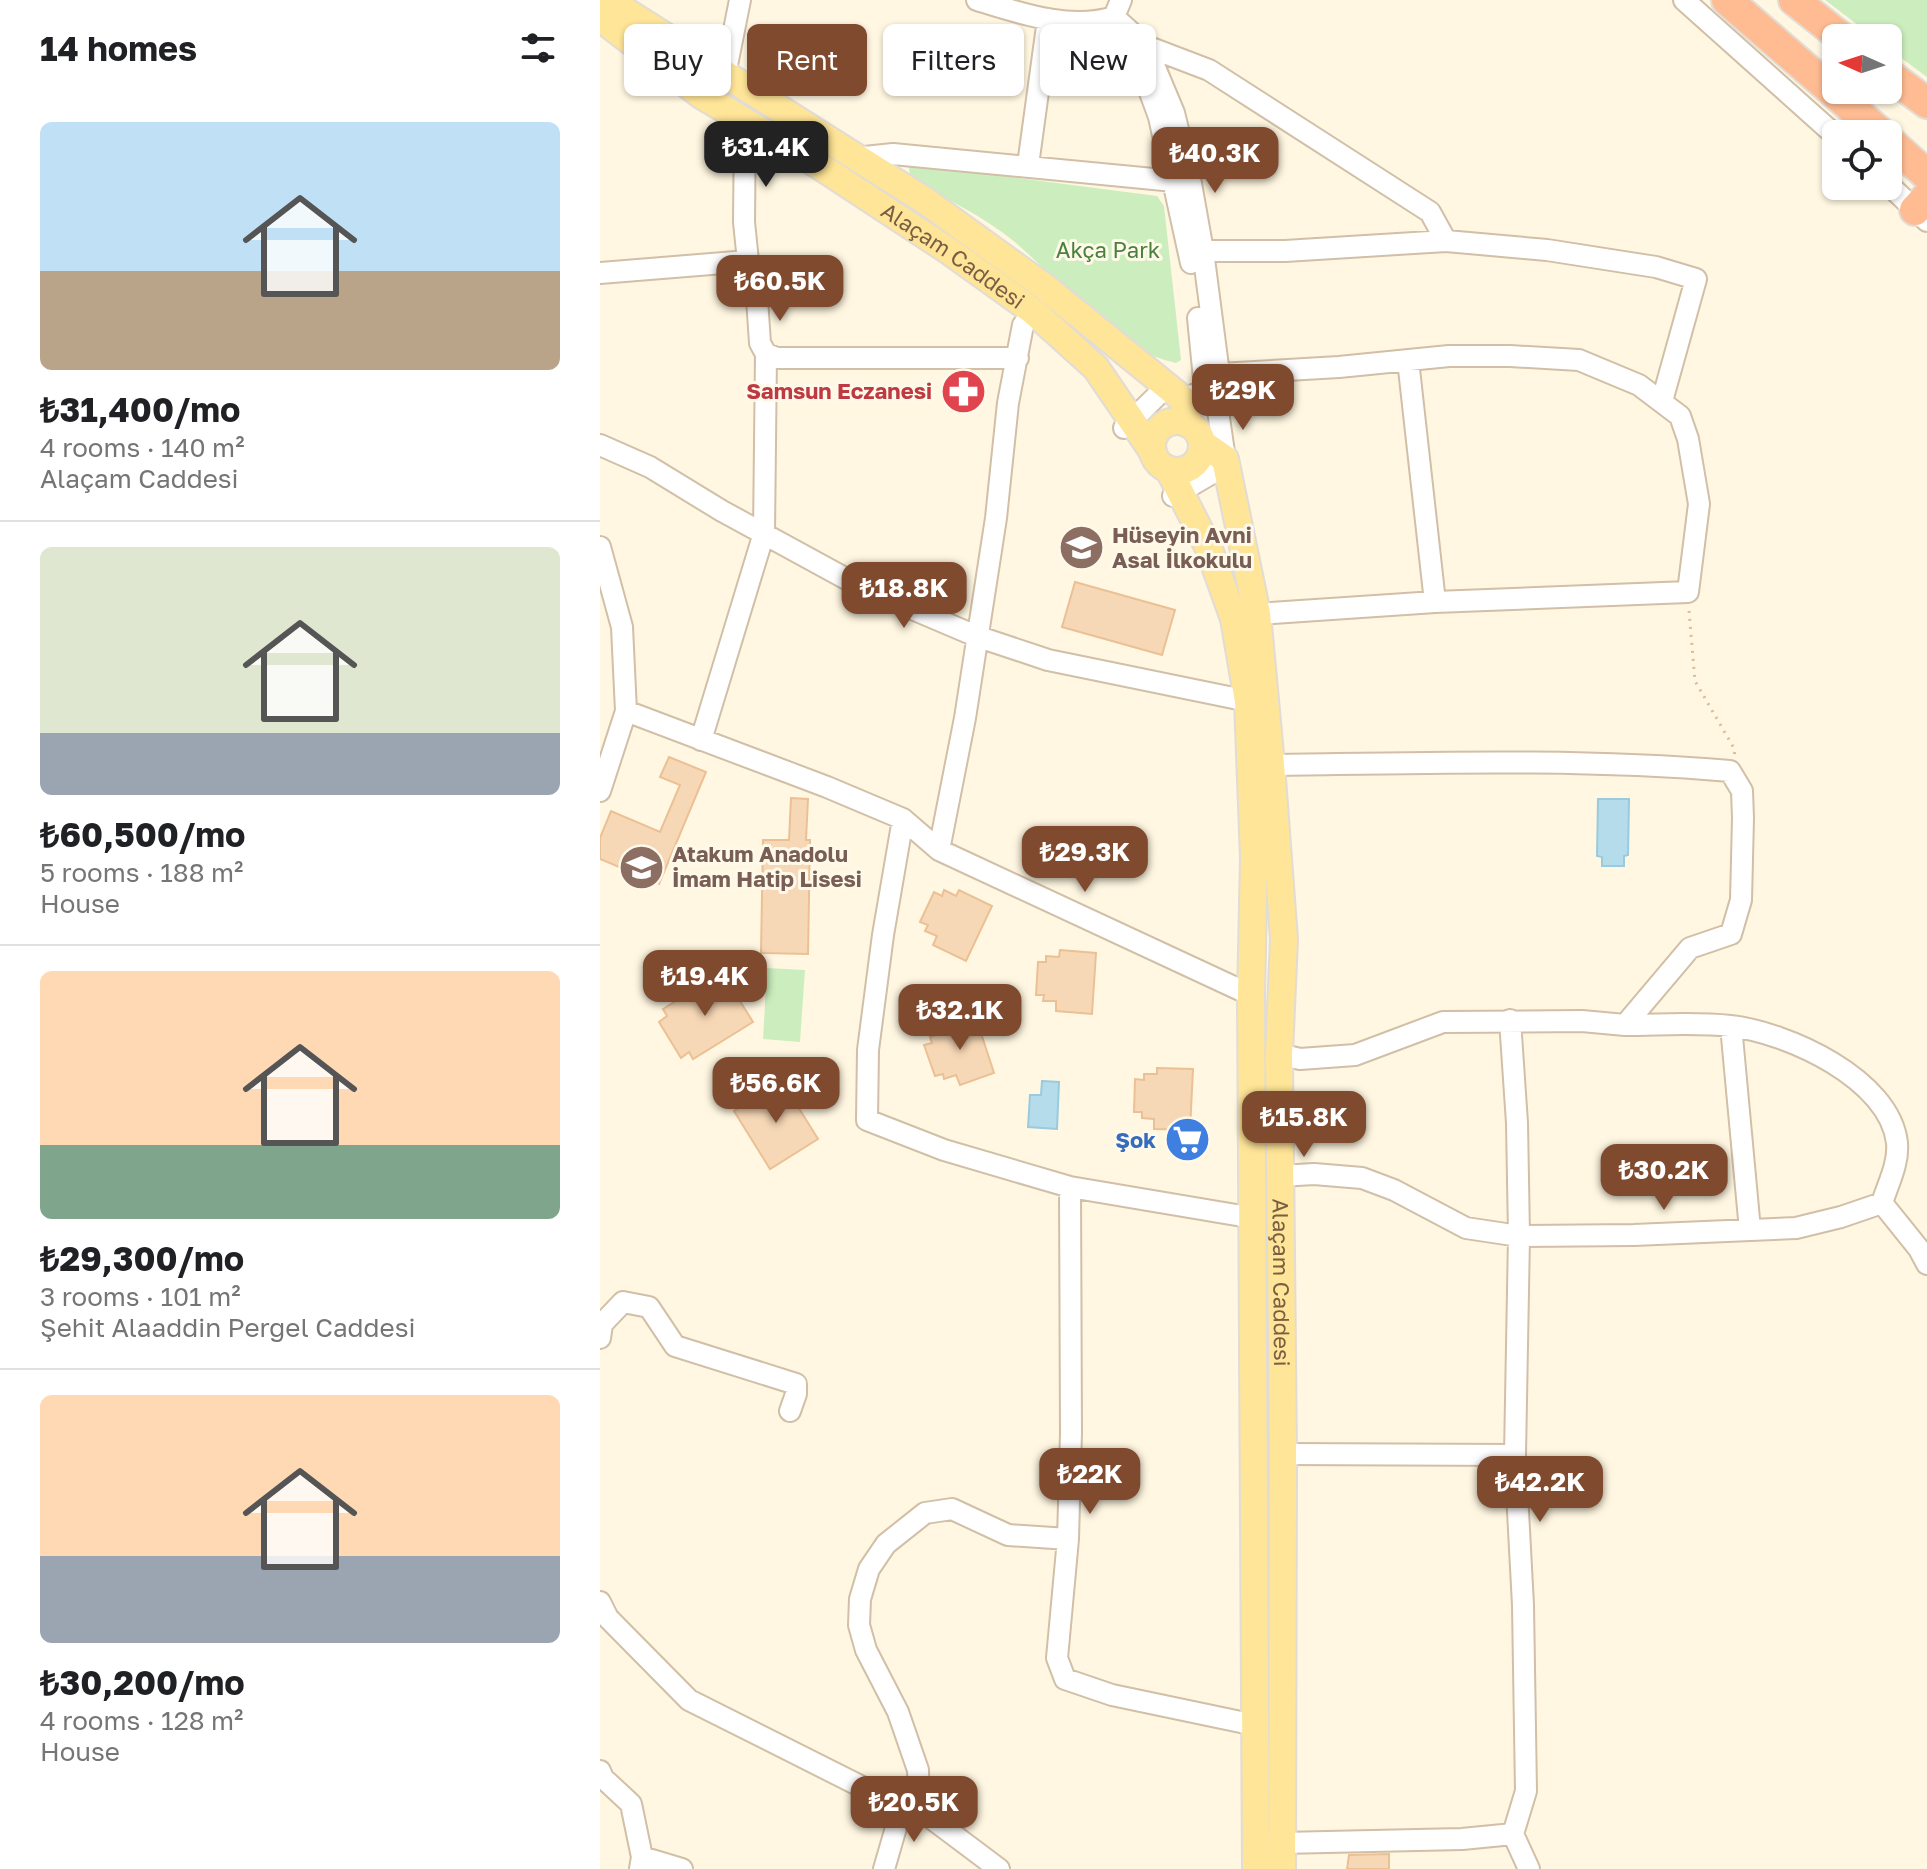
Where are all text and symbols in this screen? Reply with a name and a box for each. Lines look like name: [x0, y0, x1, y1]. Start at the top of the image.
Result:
chip: Buy: [624, 24, 731, 96]
chip: Rent: [747, 24, 867, 96]
chip: Filters: [883, 24, 1024, 96]
chip: New: [1040, 24, 1156, 96]
north arrow: [1822, 24, 1902, 104]
map controls: [1822, 24, 1902, 200]
icon: filters: [516, 26, 560, 70]
text: 14 homes: [40, 28, 197, 68]
button: locate: [1822, 120, 1902, 200]
pin: ₺31.4K: [701, 121, 831, 189]
pin: ₺40.3K: [1150, 127, 1280, 195]
text: ₺31.4K: [722, 131, 810, 162]
text: ₺40.3K: [1169, 137, 1261, 168]
icon: home: [228, 174, 372, 318]
street label: Alaçam Caddesi: [877, 196, 1030, 314]
park label: Akça Park: [1056, 236, 1160, 263]
pin: ₺60.5K: [715, 255, 845, 323]
text: ₺60.5K: [734, 265, 826, 296]
pin: ₺29K: [1196, 364, 1290, 432]
pharmacy icon: Samsun Eczanesi: [939, 367, 987, 415]
text: ₺29K: [1210, 374, 1276, 405]
place label: Samsun Eczanesi: [746, 377, 932, 404]
text: ₺31,400/mo: [40, 389, 241, 429]
text: 4 rooms · 140 m²: [40, 432, 245, 463]
text: Alaçam Caddesi: [40, 463, 238, 494]
place label: Hüseyin Avni Asal İlkokulu: [1112, 521, 1252, 573]
school or university icon: Hüseyin Avni Asal İlkokulu: [1057, 524, 1105, 572]
pin: ₺18.8K: [839, 562, 969, 630]
text: ₺18.8K: [860, 572, 948, 603]
icon: home: [228, 599, 372, 743]
text: ₺60,500/mo: [40, 814, 245, 854]
pin: ₺29.3K: [1020, 826, 1150, 894]
text: ₺29.3K: [1040, 836, 1130, 867]
place label: Atakum Anadolu İmam Hatip Lisesi: [672, 840, 862, 892]
school or university icon: Atakum Anadolu İmam Hatip Lisesi: [617, 843, 665, 891]
text: 5 rooms · 188 m²: [40, 857, 243, 888]
text: House: [40, 888, 120, 919]
pin: ₺19.4K: [640, 950, 770, 1018]
text: ₺19.4K: [661, 960, 749, 991]
pin: ₺32.1K: [895, 984, 1025, 1052]
text: ₺32.1K: [916, 994, 1004, 1025]
icon: home: [228, 1023, 372, 1167]
pin: ₺56.6K: [711, 1057, 841, 1125]
text: ₺56.6K: [731, 1067, 821, 1098]
pin: ₺15.8K: [1239, 1091, 1369, 1159]
text: ₺15.8K: [1260, 1101, 1348, 1132]
supermarket icon: Şok: [1163, 1116, 1211, 1164]
place label: Şok: [1115, 1126, 1156, 1153]
pin: ₺30.2K: [1599, 1144, 1729, 1212]
text: ₺30.2K: [1619, 1154, 1709, 1185]
street label: Alaçam Caddesi: [1267, 1198, 1296, 1367]
text: ₺29,300/mo: [40, 1238, 244, 1278]
text: 3 rooms · 101 m²: [40, 1281, 241, 1312]
text: Şehit Alaaddin Pergel Caddesi: [40, 1312, 415, 1343]
icon: home: [228, 1447, 372, 1591]
pin: ₺22K: [1043, 1448, 1137, 1516]
pin: ₺42.2K: [1475, 1456, 1605, 1524]
text: ₺22K: [1057, 1458, 1123, 1489]
text: ₺42.2K: [1495, 1466, 1585, 1497]
text: ₺30,200/mo: [40, 1662, 245, 1702]
text: 4 rooms · 128 m²: [40, 1705, 243, 1736]
text: House: [40, 1736, 120, 1767]
pin: ₺20.5K: [849, 1776, 979, 1844]
text: ₺20.5K: [869, 1786, 959, 1817]

